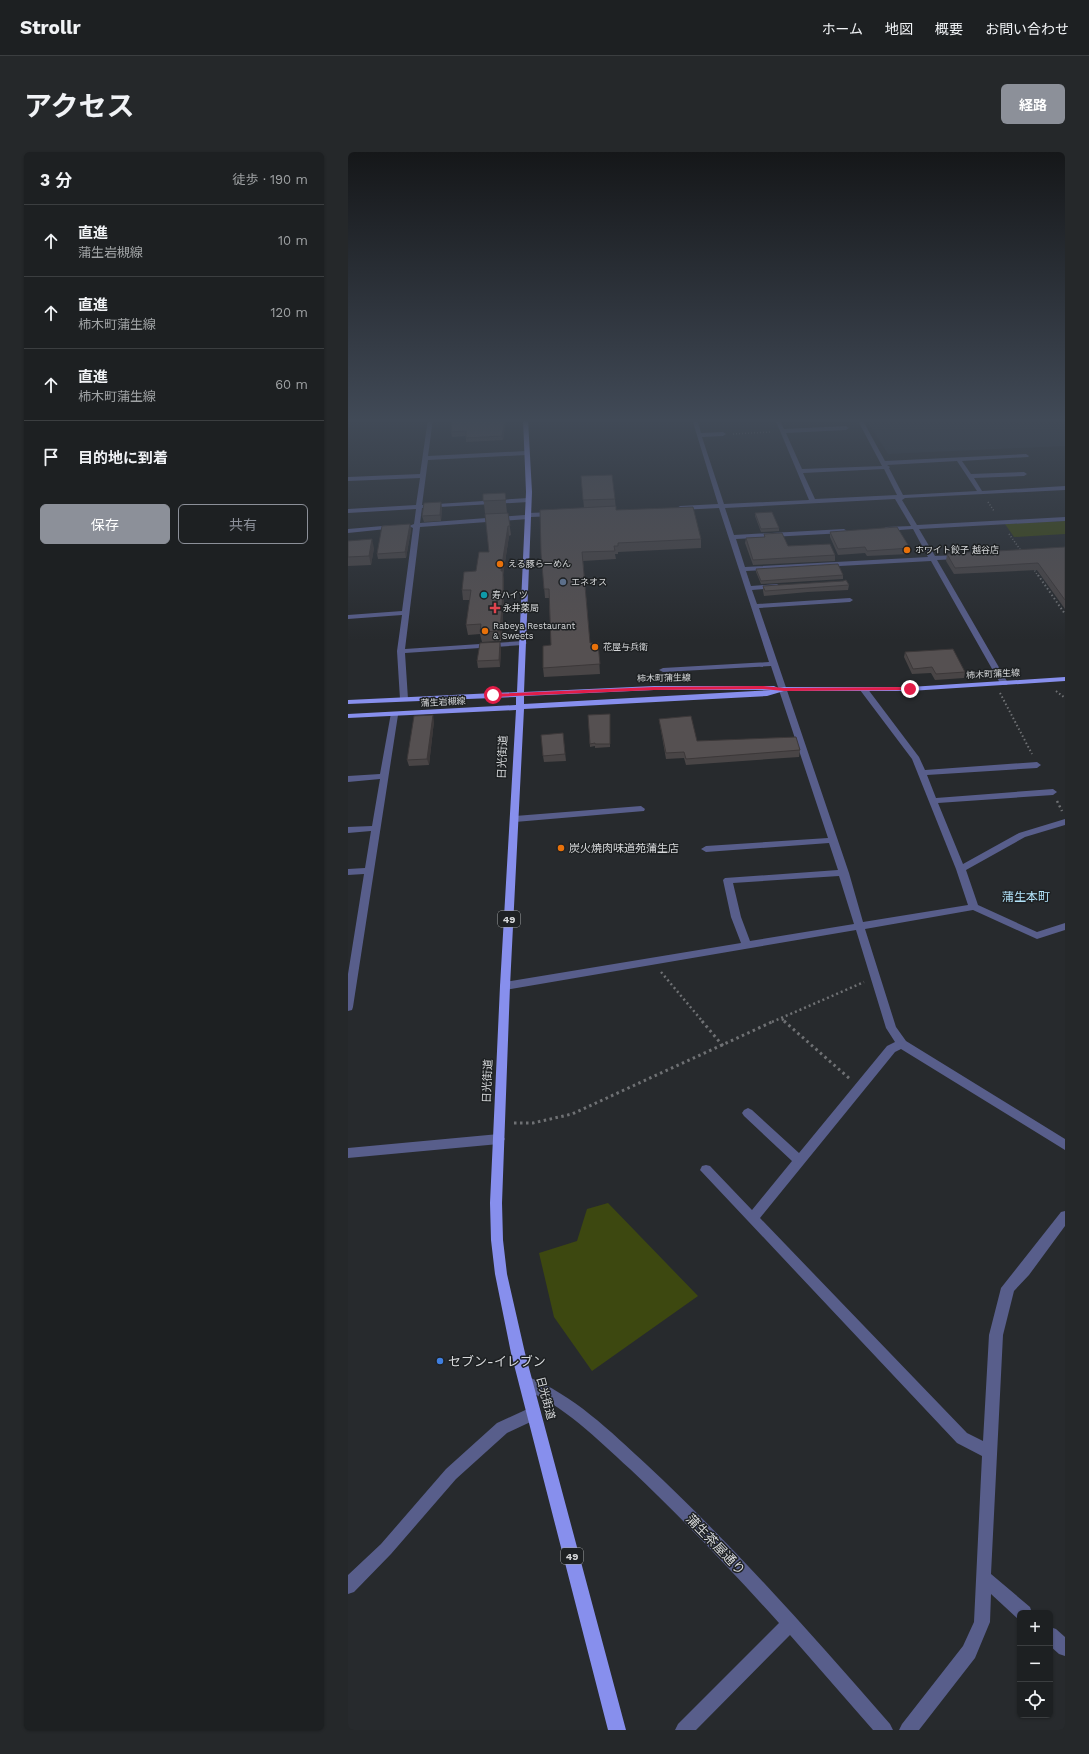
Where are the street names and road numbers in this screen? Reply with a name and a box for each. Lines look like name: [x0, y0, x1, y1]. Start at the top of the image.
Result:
street label: 柿木町蒲生線: [966, 668, 1021, 680]
street label: 柿木町蒲生線: [637, 673, 692, 683]
street label: 蒲生岩槻線: [420, 696, 467, 708]
street label: 日光街道: [495, 735, 510, 779]
road number: 49: [498, 911, 520, 927]
street label: 日光街道: [480, 1059, 495, 1103]
street label: 日光街道: [534, 1375, 557, 1421]
street label: 蒲生茶屋通り: [683, 1511, 748, 1578]
road number: 49: [561, 1548, 583, 1564]

